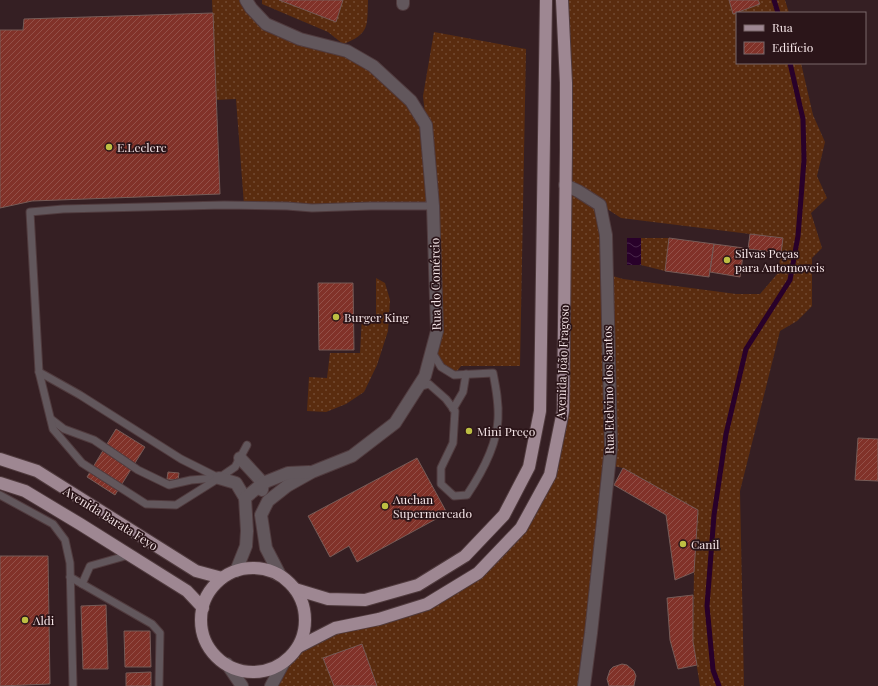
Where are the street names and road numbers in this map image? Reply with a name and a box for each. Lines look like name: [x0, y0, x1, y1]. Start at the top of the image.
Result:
street label: Rua do Comércio: [426, 237, 444, 330]
street label: Avenida João Fragoso: [552, 304, 572, 421]
street label: Rua Etelvino dos Santos: [599, 326, 617, 454]
street label: Avenida Barata Feyo: [60, 482, 162, 554]

